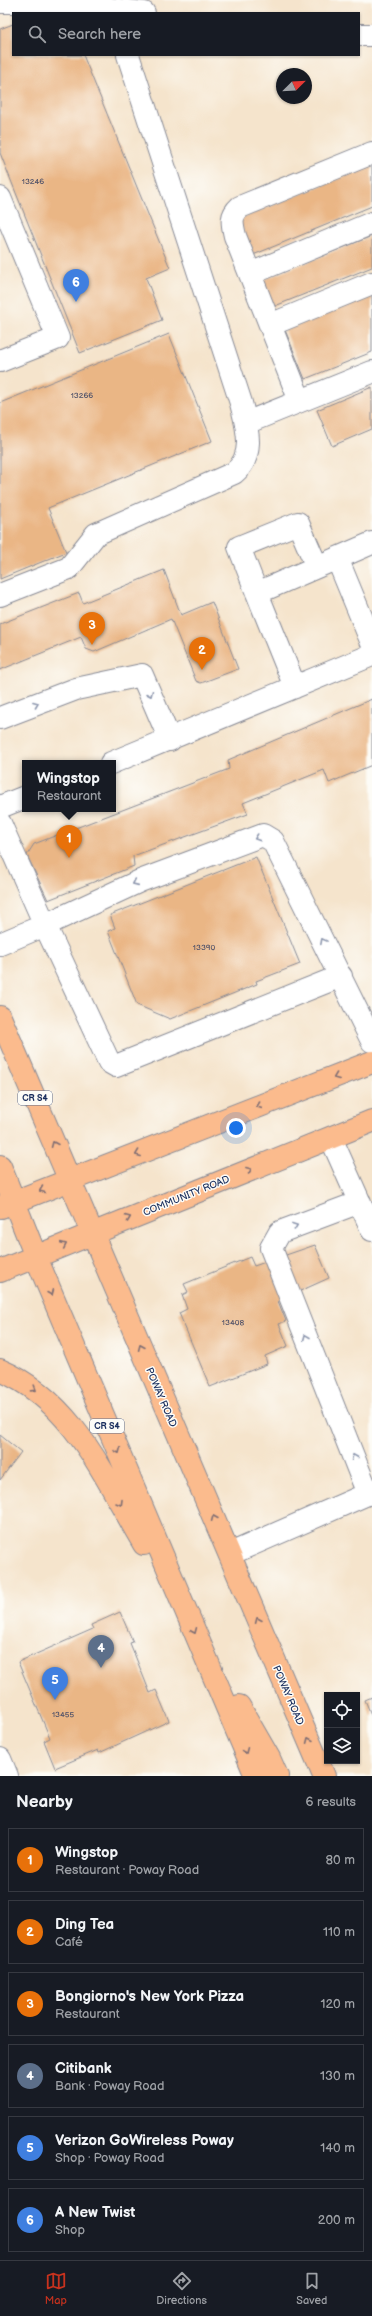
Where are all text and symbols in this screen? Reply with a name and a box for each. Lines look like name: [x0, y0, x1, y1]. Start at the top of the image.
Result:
search box: [12, 12, 360, 56]
icon: search: [26, 23, 48, 45]
text: Search here: [58, 25, 141, 44]
north arrow: [276, 68, 312, 104]
house number: 13246: [22, 177, 44, 186]
pin: 6: [63, 269, 89, 302]
house number: 13266: [71, 391, 93, 400]
pin: 3: [79, 612, 105, 645]
pin: 2: [189, 637, 215, 670]
one-way arrow: [145, 689, 153, 697]
one-way arrow: [33, 700, 40, 708]
popup: [22, 760, 116, 812]
text: Wingstop: [37, 769, 100, 788]
text: Restaurant: [37, 788, 101, 804]
pin: 1: [56, 825, 82, 858]
one-way arrow: [254, 833, 261, 842]
one-way arrow: [132, 878, 140, 886]
one-way arrow: [320, 938, 328, 946]
house number: 13390: [193, 943, 215, 952]
one-way arrow: [332, 1072, 339, 1080]
road number: CR S4: [18, 1091, 52, 1105]
one-way arrow: [255, 1102, 262, 1110]
your location: [226, 1118, 246, 1138]
one-way arrow: [51, 1140, 59, 1148]
one-way arrow: [134, 1149, 141, 1157]
one-way arrow: [246, 1167, 253, 1175]
street label: COMMUNITY ROAD: [141, 1173, 231, 1219]
one-way arrow: [38, 1186, 45, 1194]
one-way arrow: [125, 1215, 132, 1223]
one-way arrow: [291, 1223, 298, 1231]
one-way arrow: [60, 1241, 67, 1249]
one-way arrow: [47, 1289, 55, 1296]
house number: 13408: [222, 1318, 244, 1327]
one-way arrow: [303, 1333, 311, 1340]
one-way arrow: [138, 1344, 146, 1352]
street label: POWAY ROAD: [143, 1366, 179, 1429]
one-way arrow: [30, 1385, 37, 1392]
road number: CR S4: [90, 1419, 124, 1433]
one-way arrow: [113, 1447, 121, 1455]
one-way arrow: [351, 1454, 359, 1462]
one-way arrow: [116, 1499, 123, 1506]
one-way arrow: [211, 1515, 219, 1522]
one-way arrow: [255, 1617, 263, 1625]
one-way arrow: [189, 1628, 197, 1635]
pin: 4: [88, 1635, 114, 1668]
street label: POWAY ROAD: [270, 1664, 306, 1727]
pin: 5: [42, 1667, 68, 1700]
map controls: [324, 1692, 360, 1764]
button: locate: [324, 1692, 360, 1728]
house number: 13455: [52, 1710, 74, 1719]
button: layers: [324, 1728, 360, 1764]
one-way arrow: [306, 1737, 314, 1745]
one-way arrow: [240, 1746, 248, 1754]
text: Nearby: [16, 1792, 73, 1812]
text: 6 results: [306, 1794, 356, 1810]
text: Wingstop: [55, 1843, 118, 1862]
text: 1: [27, 1852, 33, 1868]
text: 80 m: [326, 1852, 355, 1868]
text: Restaurant · Poway Road: [55, 1862, 199, 1878]
text: Ding Tea: [55, 1915, 114, 1934]
text: 2: [26, 1924, 34, 1940]
text: 110 m: [323, 1924, 355, 1940]
text: Café: [55, 1934, 83, 1950]
text: Bongiorno's New York Pizza: [55, 1987, 244, 2006]
text: 3: [26, 1996, 34, 2012]
text: 120 m: [320, 1996, 355, 2012]
text: Restaurant: [55, 2006, 120, 2022]
text: Citibank: [55, 2059, 112, 2078]
text: 4: [26, 2068, 34, 2084]
text: 130 m: [320, 2068, 355, 2084]
text: Bank · Poway Road: [55, 2078, 164, 2094]
text: Verizon GoWireless Poway: [55, 2131, 234, 2150]
text: 5: [26, 2140, 34, 2156]
text: 140 m: [320, 2140, 355, 2156]
text: Shop · Poway Road: [55, 2150, 164, 2166]
text: A New Twist: [55, 2203, 135, 2222]
text: 6: [26, 2212, 34, 2228]
text: 200 m: [318, 2212, 355, 2228]
text: Shop: [55, 2222, 85, 2238]
tab: Map: [45, 2270, 67, 2307]
tab: Directions: [156, 2270, 207, 2307]
tab: Saved: [296, 2270, 327, 2307]

